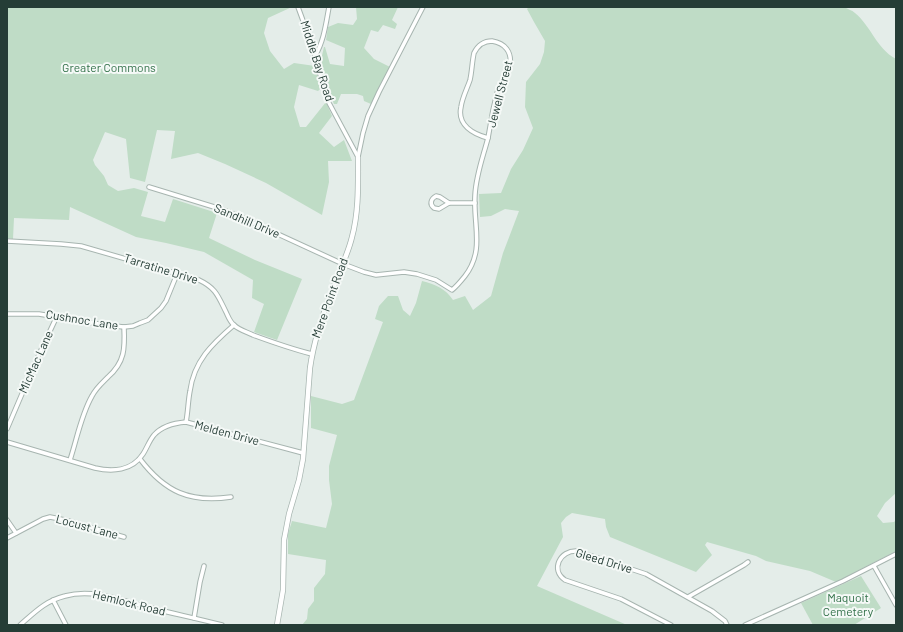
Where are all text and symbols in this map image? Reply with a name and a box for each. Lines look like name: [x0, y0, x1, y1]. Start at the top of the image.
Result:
street label: Middle Bay Road: [298, 18, 338, 103]
street label: Jewell Street: [483, 59, 515, 129]
park label: Greater Commons: [62, 60, 156, 74]
street label: Sandhill Drive: [212, 200, 282, 240]
street label: Tarratine Drive: [122, 250, 200, 286]
street label: Mere Point Road: [308, 256, 350, 340]
street label: Cushnoc Lane: [45, 306, 119, 332]
street label: MicMac Lane: [15, 328, 55, 395]
street label: Melden Drive: [193, 417, 261, 447]
street label: Locust Lane: [54, 511, 120, 541]
street label: Gleed Drive: [574, 545, 634, 575]
street label: Hemlock Road: [91, 586, 167, 618]
park label: Maquoit Cemetery: [823, 590, 874, 618]

